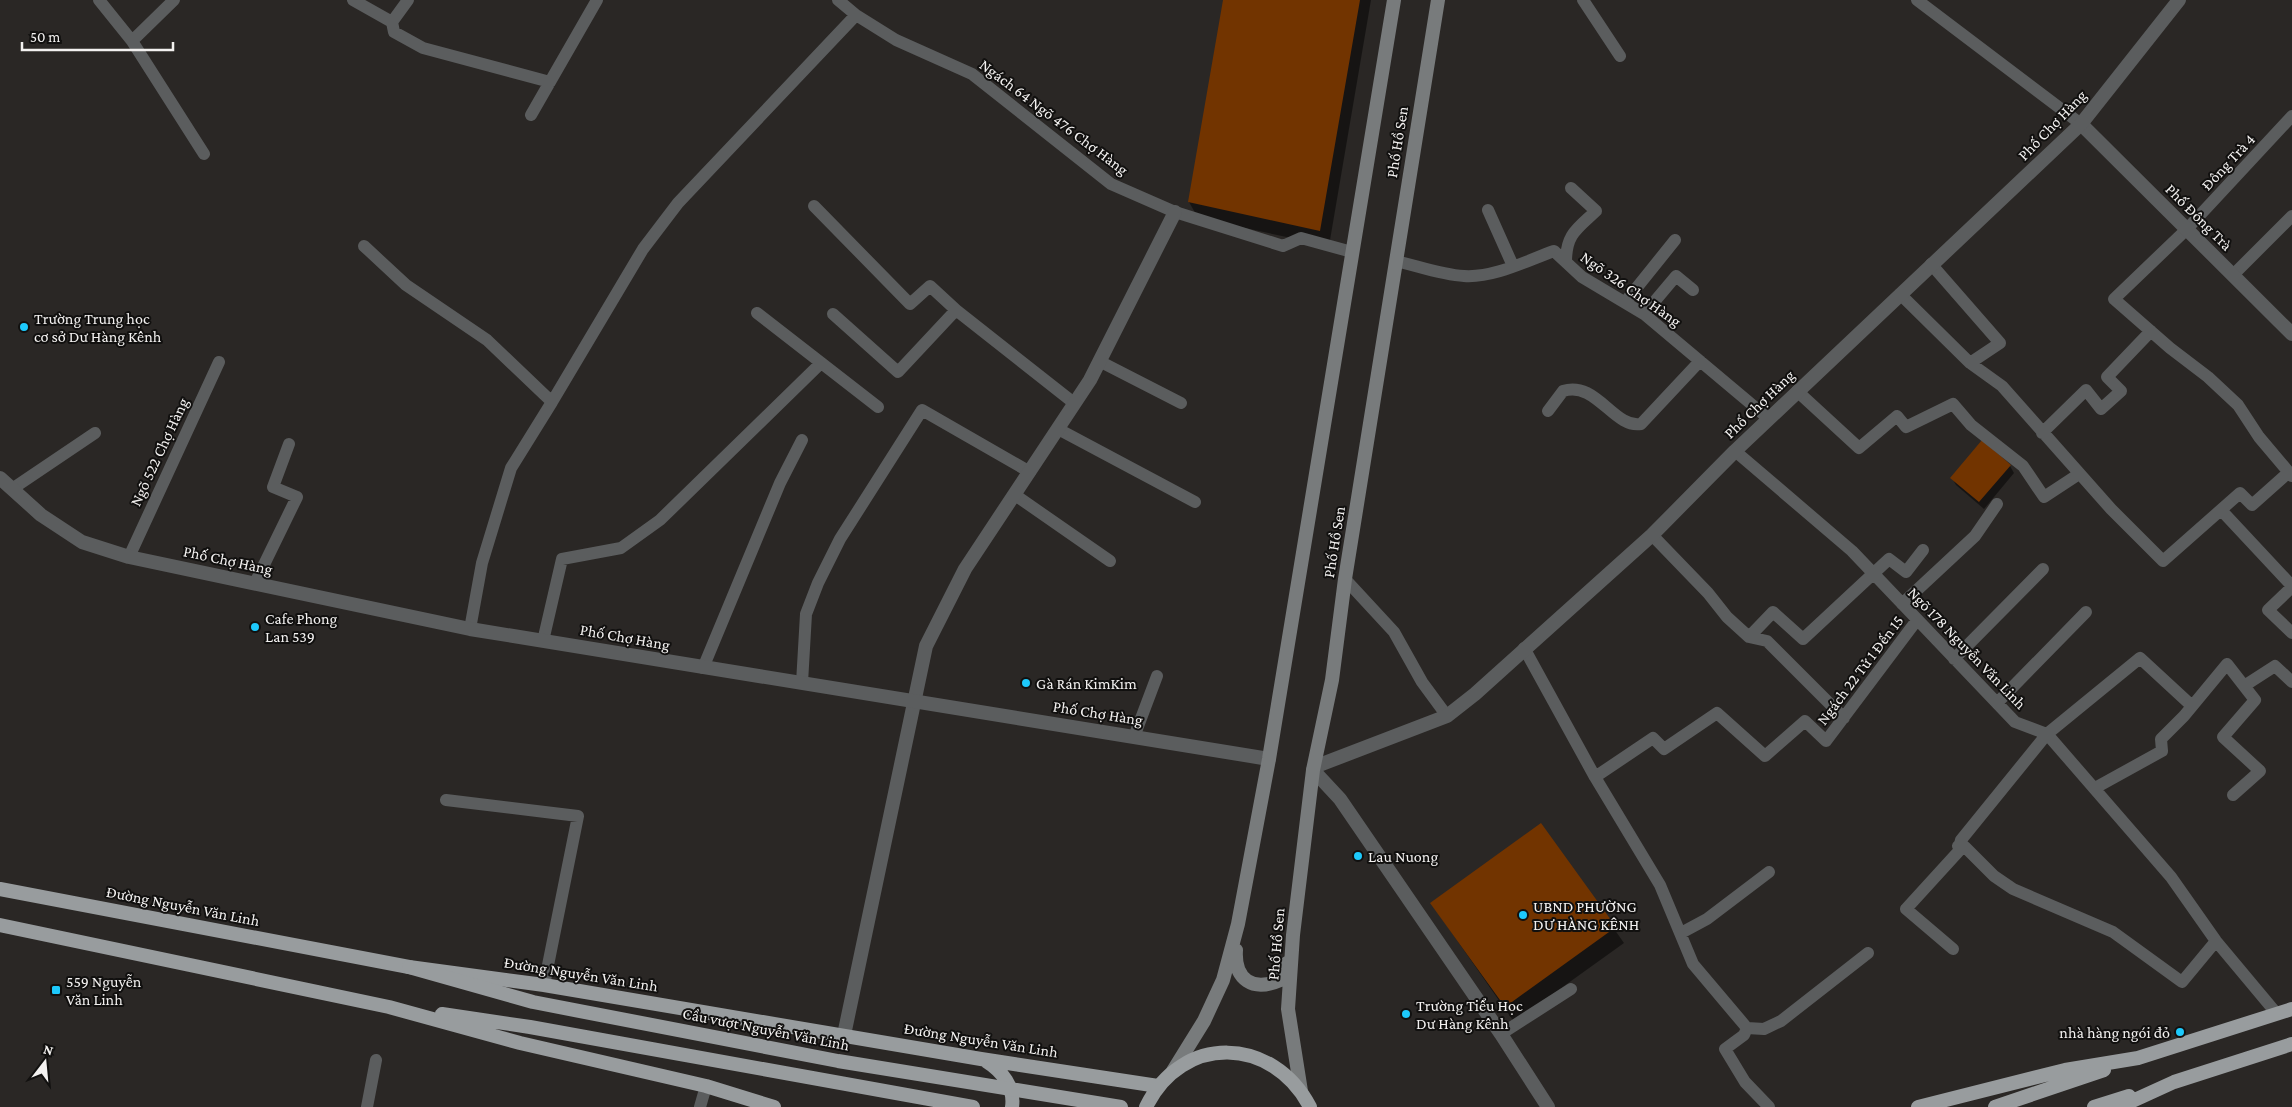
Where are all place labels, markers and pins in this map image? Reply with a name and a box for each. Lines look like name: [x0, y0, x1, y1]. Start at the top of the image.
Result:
place label: Trường Trung học cơ sở Dư Hàng Kênh: [34, 310, 162, 346]
marker: Trường Trung học cơ sở Dư Hàng Kênh: [18, 321, 30, 333]
place label: Cafe Phong Lan 539: [265, 610, 338, 645]
marker: Cafe Phong Lan 539: [249, 621, 261, 633]
place label: Gà Rán KimKim: [1036, 675, 1137, 692]
marker: Gà Rán KimKim: [1020, 677, 1032, 689]
place label: Lau Nuong: [1368, 848, 1438, 866]
marker: Lau Nuong: [1352, 850, 1364, 862]
place label: UBND PHƯỜNG DƯ HÀNG KÊNH: [1533, 898, 1639, 933]
marker: UBND PHƯỜNG DƯ HÀNG KÊNH: [1517, 909, 1529, 921]
place label: 559 Nguyễn Văn Linh: [66, 973, 142, 1008]
marker: 559 Nguyễn Văn Linh: [50, 984, 62, 996]
place label: Trường Tiểu Học Dư Hàng Kênh: [1416, 997, 1523, 1033]
marker: Trường Tiểu Học Dư Hàng Kênh: [1400, 1008, 1412, 1020]
place label: nhà hàng ngói đỏ: [2059, 1024, 2170, 1042]
marker: nhà hàng ngói đỏ: [2174, 1026, 2186, 1038]

